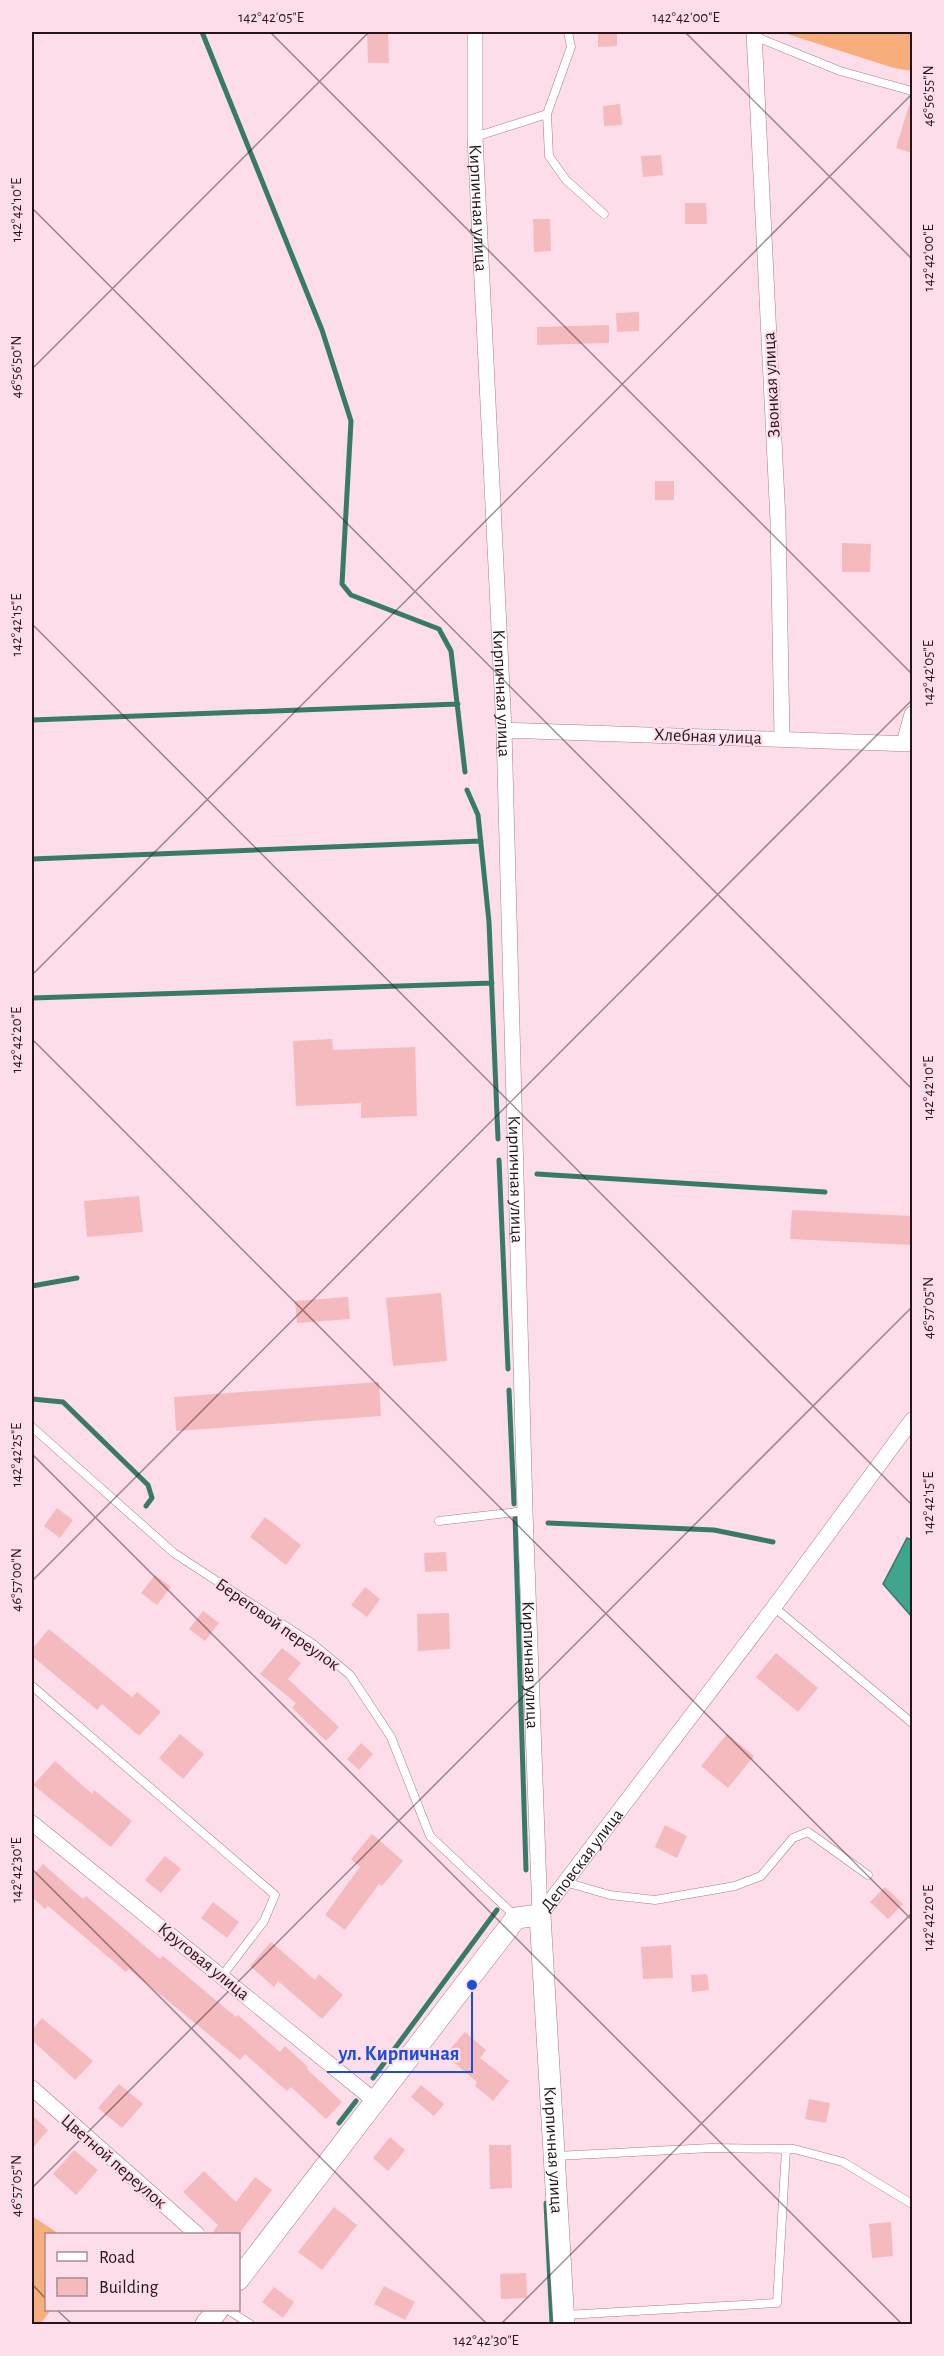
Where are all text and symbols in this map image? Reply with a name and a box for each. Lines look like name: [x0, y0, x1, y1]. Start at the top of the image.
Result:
text: 142°42'05"E: [238, 10, 304, 25]
text: 142°42'00"E: [652, 10, 720, 25]
text: 46°56'55"N: [921, 65, 936, 127]
street label: Кирпичная улица: [465, 144, 490, 272]
text: 142°42'10"E: [9, 178, 24, 242]
text: 142°42'00"E: [921, 224, 936, 292]
street label: Звонкая улица: [760, 332, 784, 438]
text: 46°56'50"N: [9, 335, 24, 399]
text: 142°42'15"E: [9, 594, 24, 657]
street label: Кирпичная улица: [489, 629, 513, 757]
text: 142°42'05"E: [921, 640, 936, 706]
street label: Хлебная улица: [654, 725, 762, 748]
text: 142°42'20"E: [9, 1007, 24, 1073]
text: 142°42'10"E: [921, 1056, 936, 1120]
street label: Кирпичная улица: [504, 1115, 526, 1243]
text: 46°57'05"N: [921, 1277, 936, 1339]
text: 142°42'25"E: [9, 1423, 24, 1487]
text: 142°42'15"E: [921, 1472, 936, 1535]
text: 46°57'00"N: [9, 1548, 24, 1612]
street label: Береговой переулок: [212, 1575, 344, 1675]
street label: Кирпичная улица: [518, 1601, 541, 1729]
street label: Деповская улица: [538, 1806, 627, 1915]
text: 142°42'30"E: [9, 1837, 24, 1903]
text: 142°42'20"E: [921, 1885, 936, 1951]
street label: Круговая улица: [154, 1920, 252, 2004]
callout: ул. Кирпичная: [327, 2034, 472, 2072]
text: ул. Кирпичная: [337, 2044, 460, 2064]
street label: Кирпичная улица: [540, 2086, 566, 2214]
street label: Цветной переулок: [57, 2111, 170, 2213]
text: 46°57'05"N: [9, 2155, 24, 2217]
legend: [45, 2233, 240, 2311]
text: Road: [99, 2249, 135, 2267]
text: Building: [99, 2279, 159, 2297]
text: 142°42'30"E: [453, 2333, 519, 2348]

